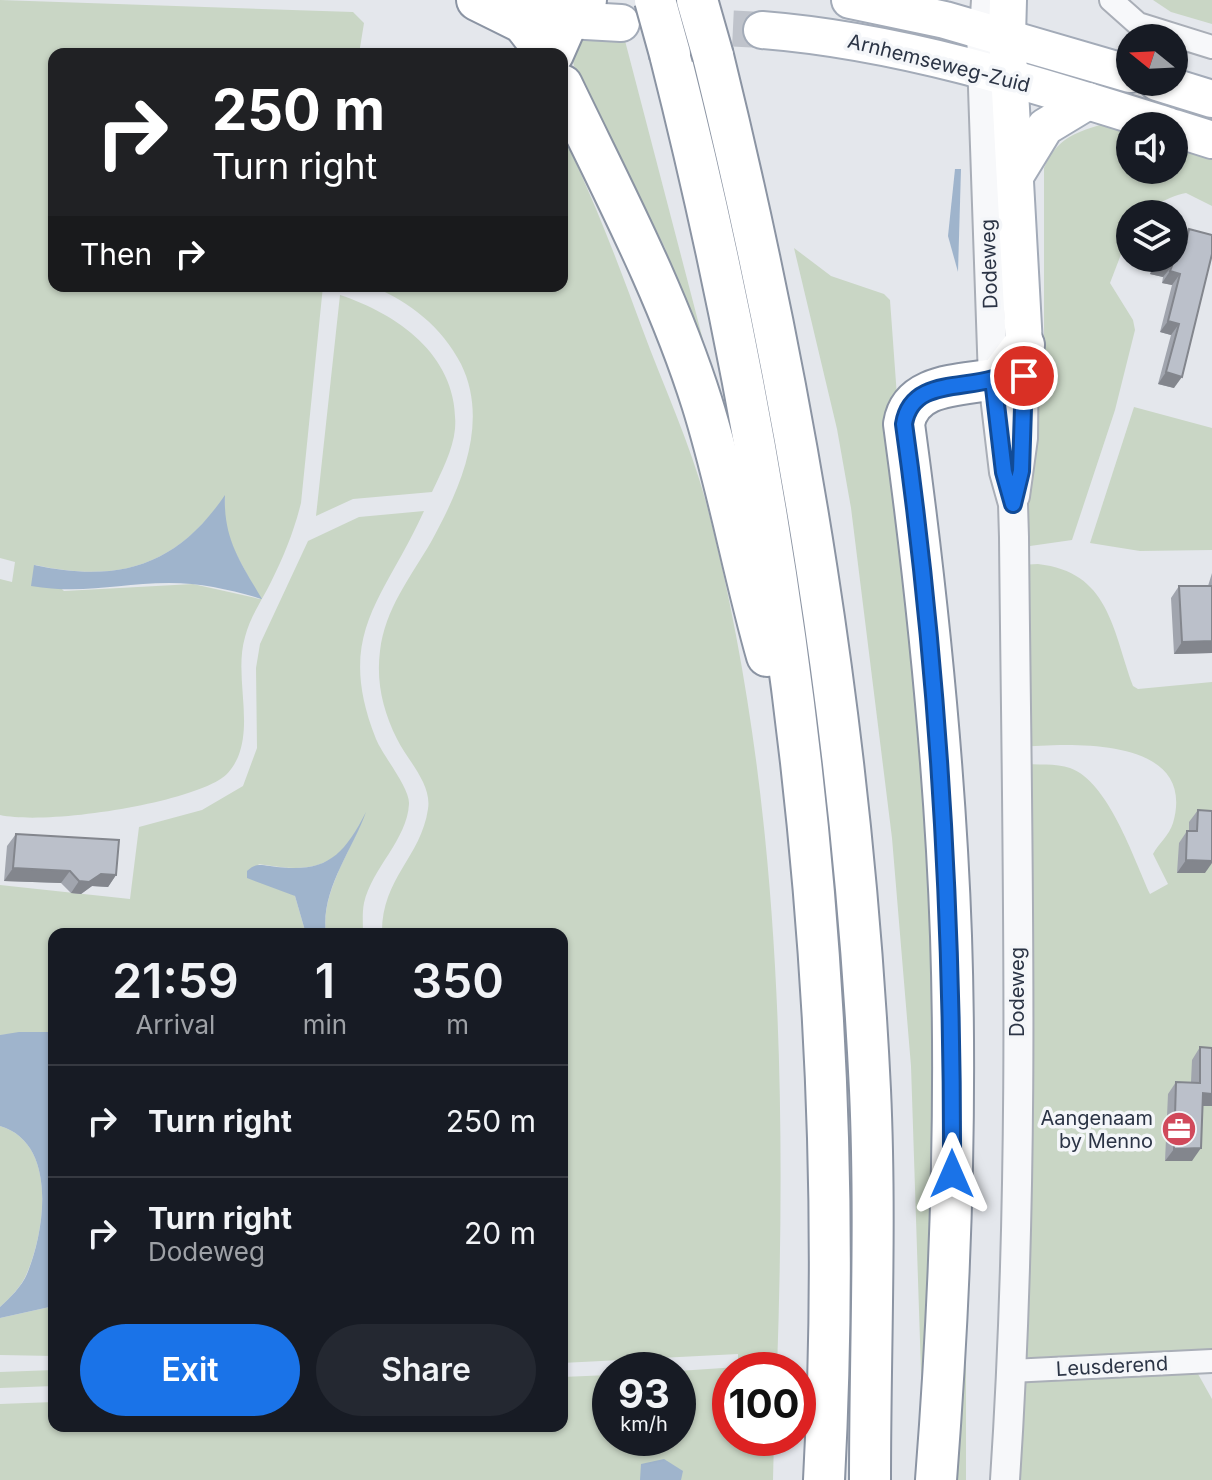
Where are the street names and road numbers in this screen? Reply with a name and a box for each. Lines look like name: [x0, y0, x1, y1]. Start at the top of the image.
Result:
street label: Arnhemseweg-Zuid: [845, 29, 1033, 97]
street label: Dodeweg: [975, 219, 1003, 309]
street label: Dodeweg: [1005, 947, 1029, 1037]
street label: Leusderend: [1055, 1351, 1169, 1381]

